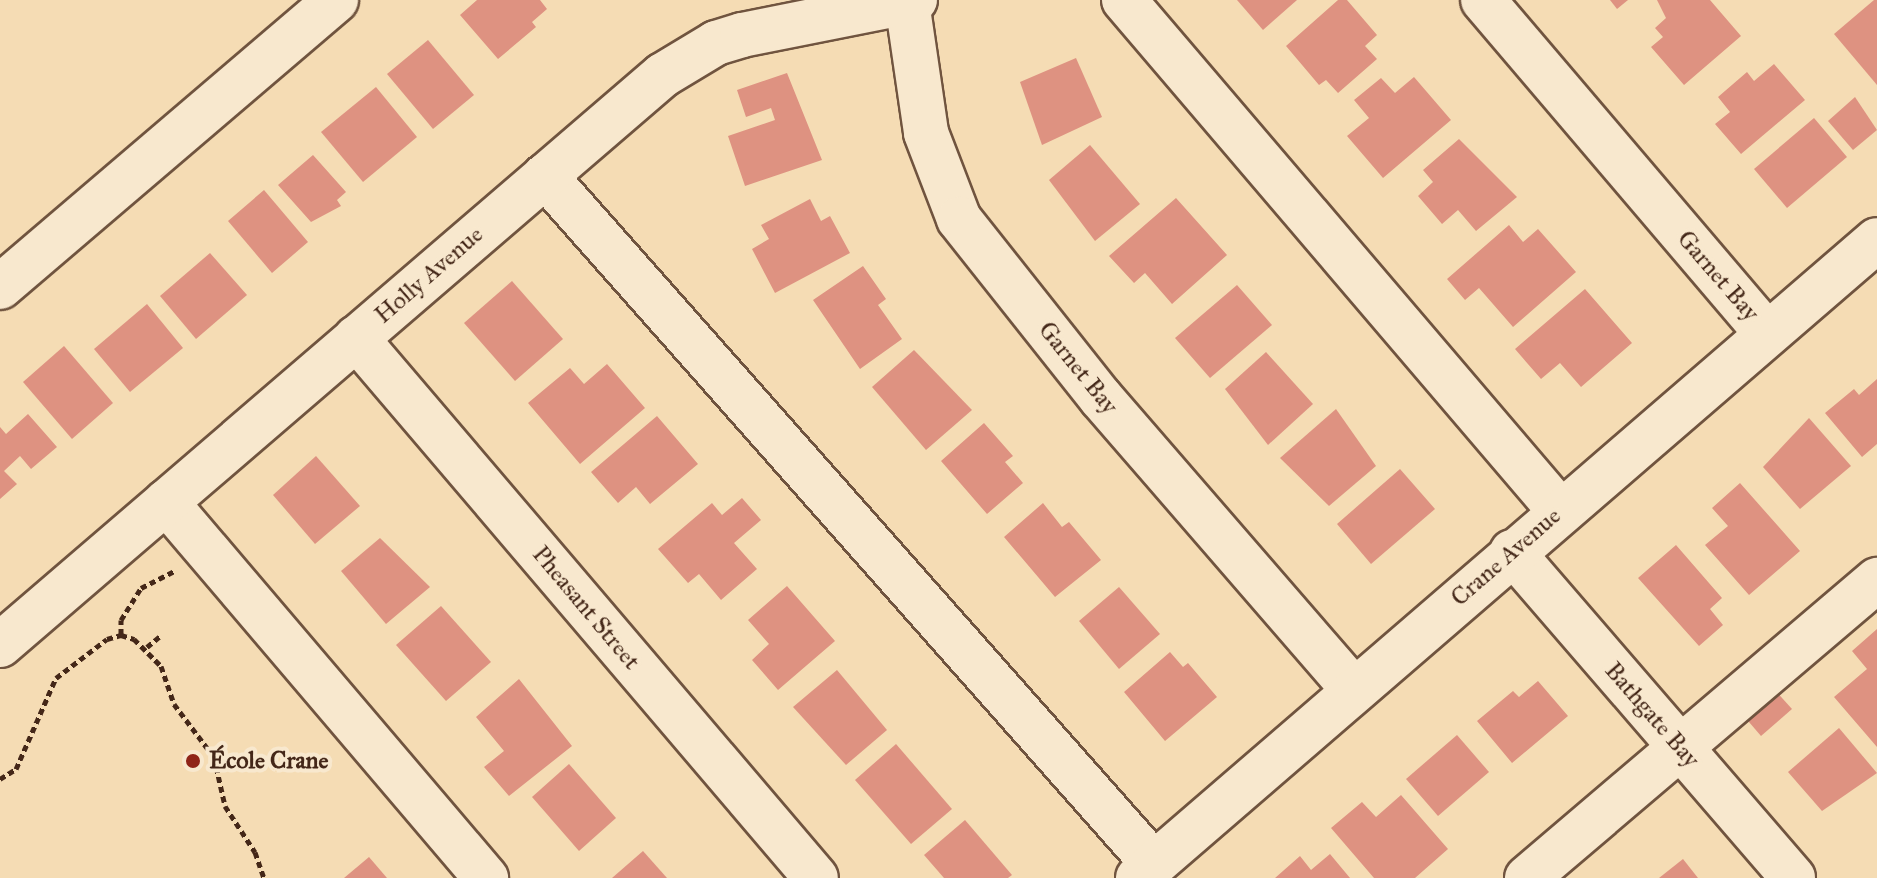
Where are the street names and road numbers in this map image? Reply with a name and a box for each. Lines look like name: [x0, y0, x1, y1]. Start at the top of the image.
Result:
street label: Holly Avenue: [369, 220, 489, 330]
street label: Garnet Bay: [1671, 225, 1765, 327]
street label: Garnet Bay: [1032, 316, 1124, 420]
street label: Crane Avenue: [1445, 502, 1567, 612]
street label: Pheasant Street: [526, 540, 646, 676]
street label: Bathgate Bay: [1599, 657, 1705, 773]

